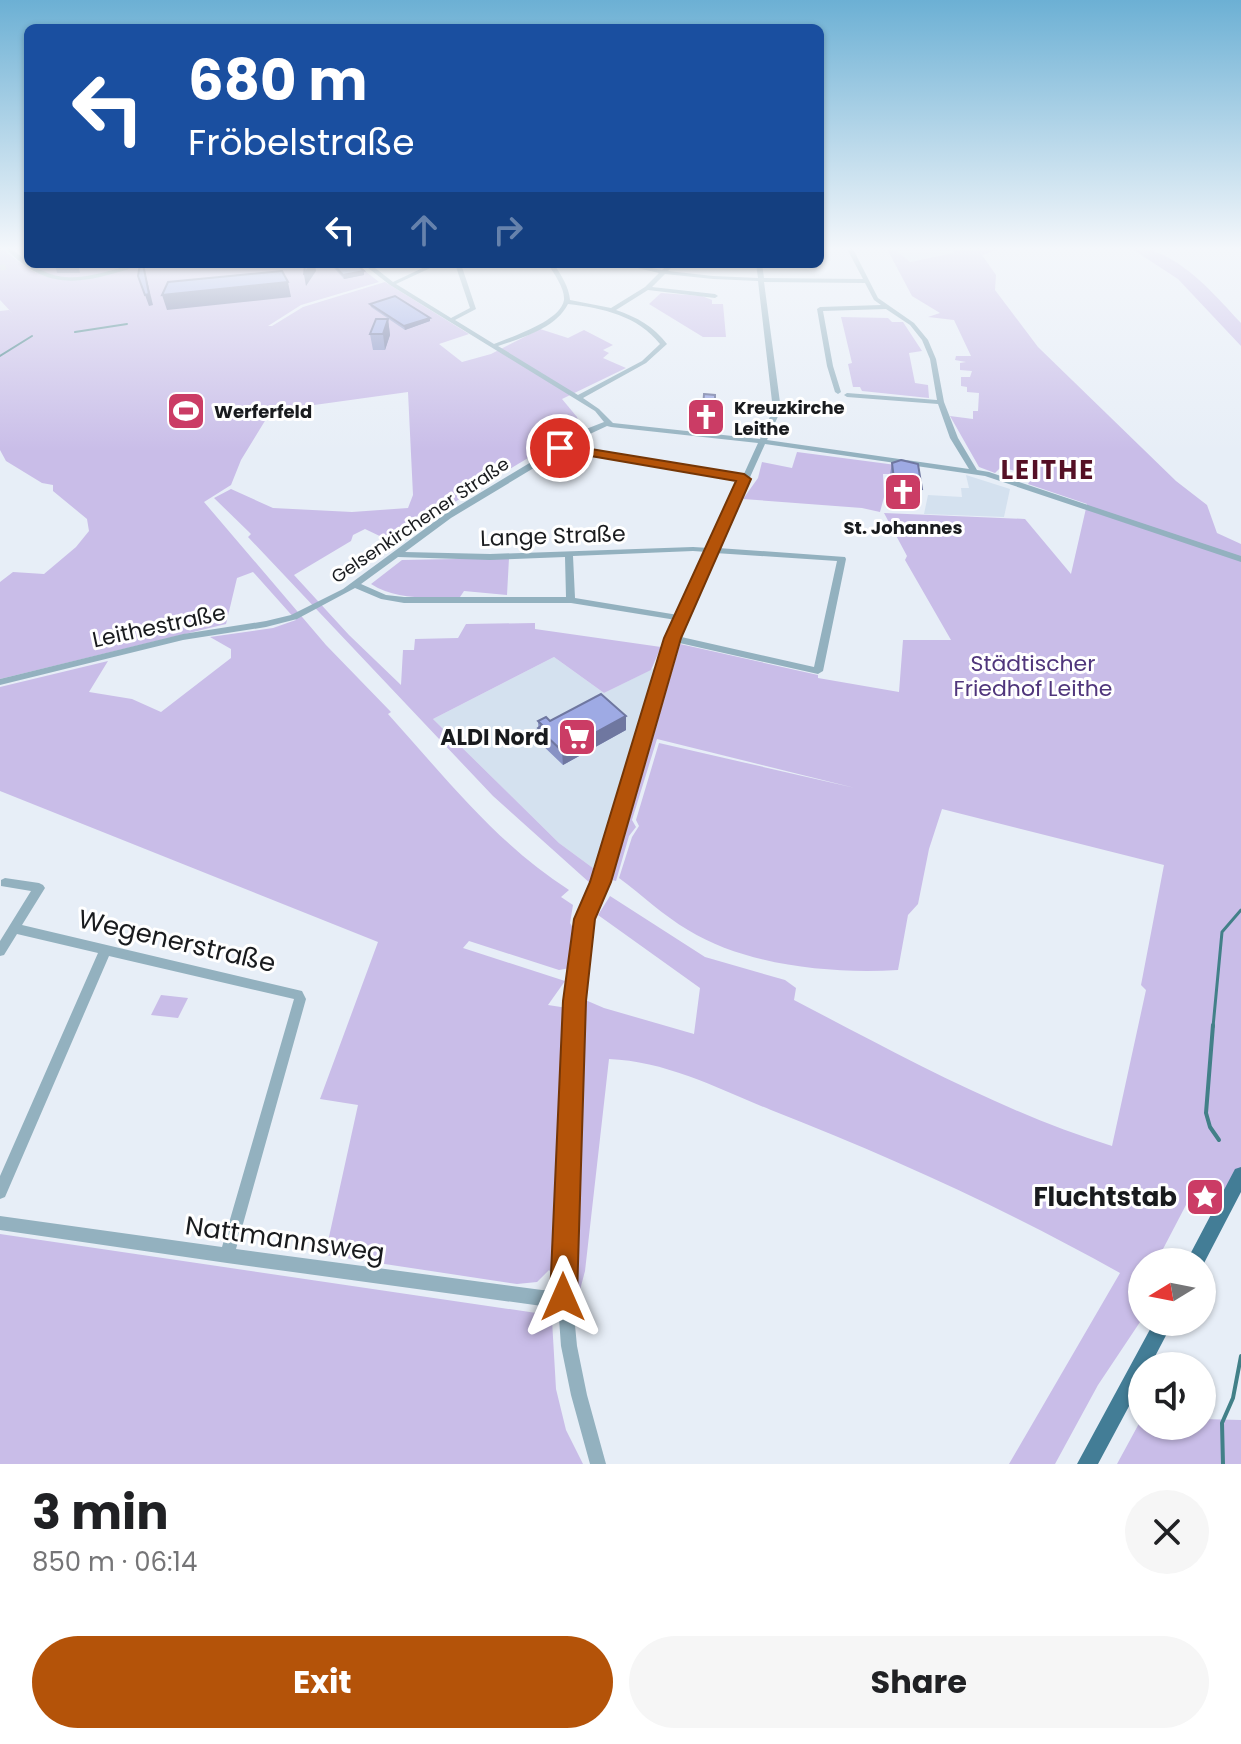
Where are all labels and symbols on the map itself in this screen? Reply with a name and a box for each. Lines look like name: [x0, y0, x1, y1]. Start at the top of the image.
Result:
sports icon: Werferfeld: [165, 390, 207, 432]
place label: Kreuzkirche Leithe: [734, 395, 845, 441]
church icon: Kreuzkirche Leithe: [685, 396, 727, 438]
place label: Werferfeld: [214, 399, 312, 424]
pin: [526, 414, 594, 482]
street label: Gelsenkirchener Straße: [326, 451, 514, 589]
district label: LEITHE: [1001, 452, 1095, 488]
church icon: St. Johannes: [882, 471, 924, 513]
place label: St. Johannes: [844, 515, 962, 540]
street label: Lange Straße: [480, 518, 626, 554]
street label: Leithestraße: [90, 597, 228, 655]
park label: Städtischer Friedhof Leithe: [954, 648, 1112, 704]
supermarket icon: ALDI Nord: [556, 716, 598, 758]
place label: ALDI Nord: [440, 722, 549, 753]
street label: Wegenerstraße: [75, 901, 279, 981]
place icon: Fluchtstab: [1184, 1176, 1226, 1218]
place label: Fluchtstab: [1033, 1179, 1177, 1215]
street label: Nattmannsweg: [183, 1207, 387, 1271]
north arrow: [1128, 1248, 1216, 1336]
position arrow: [521, 1255, 605, 1339]

